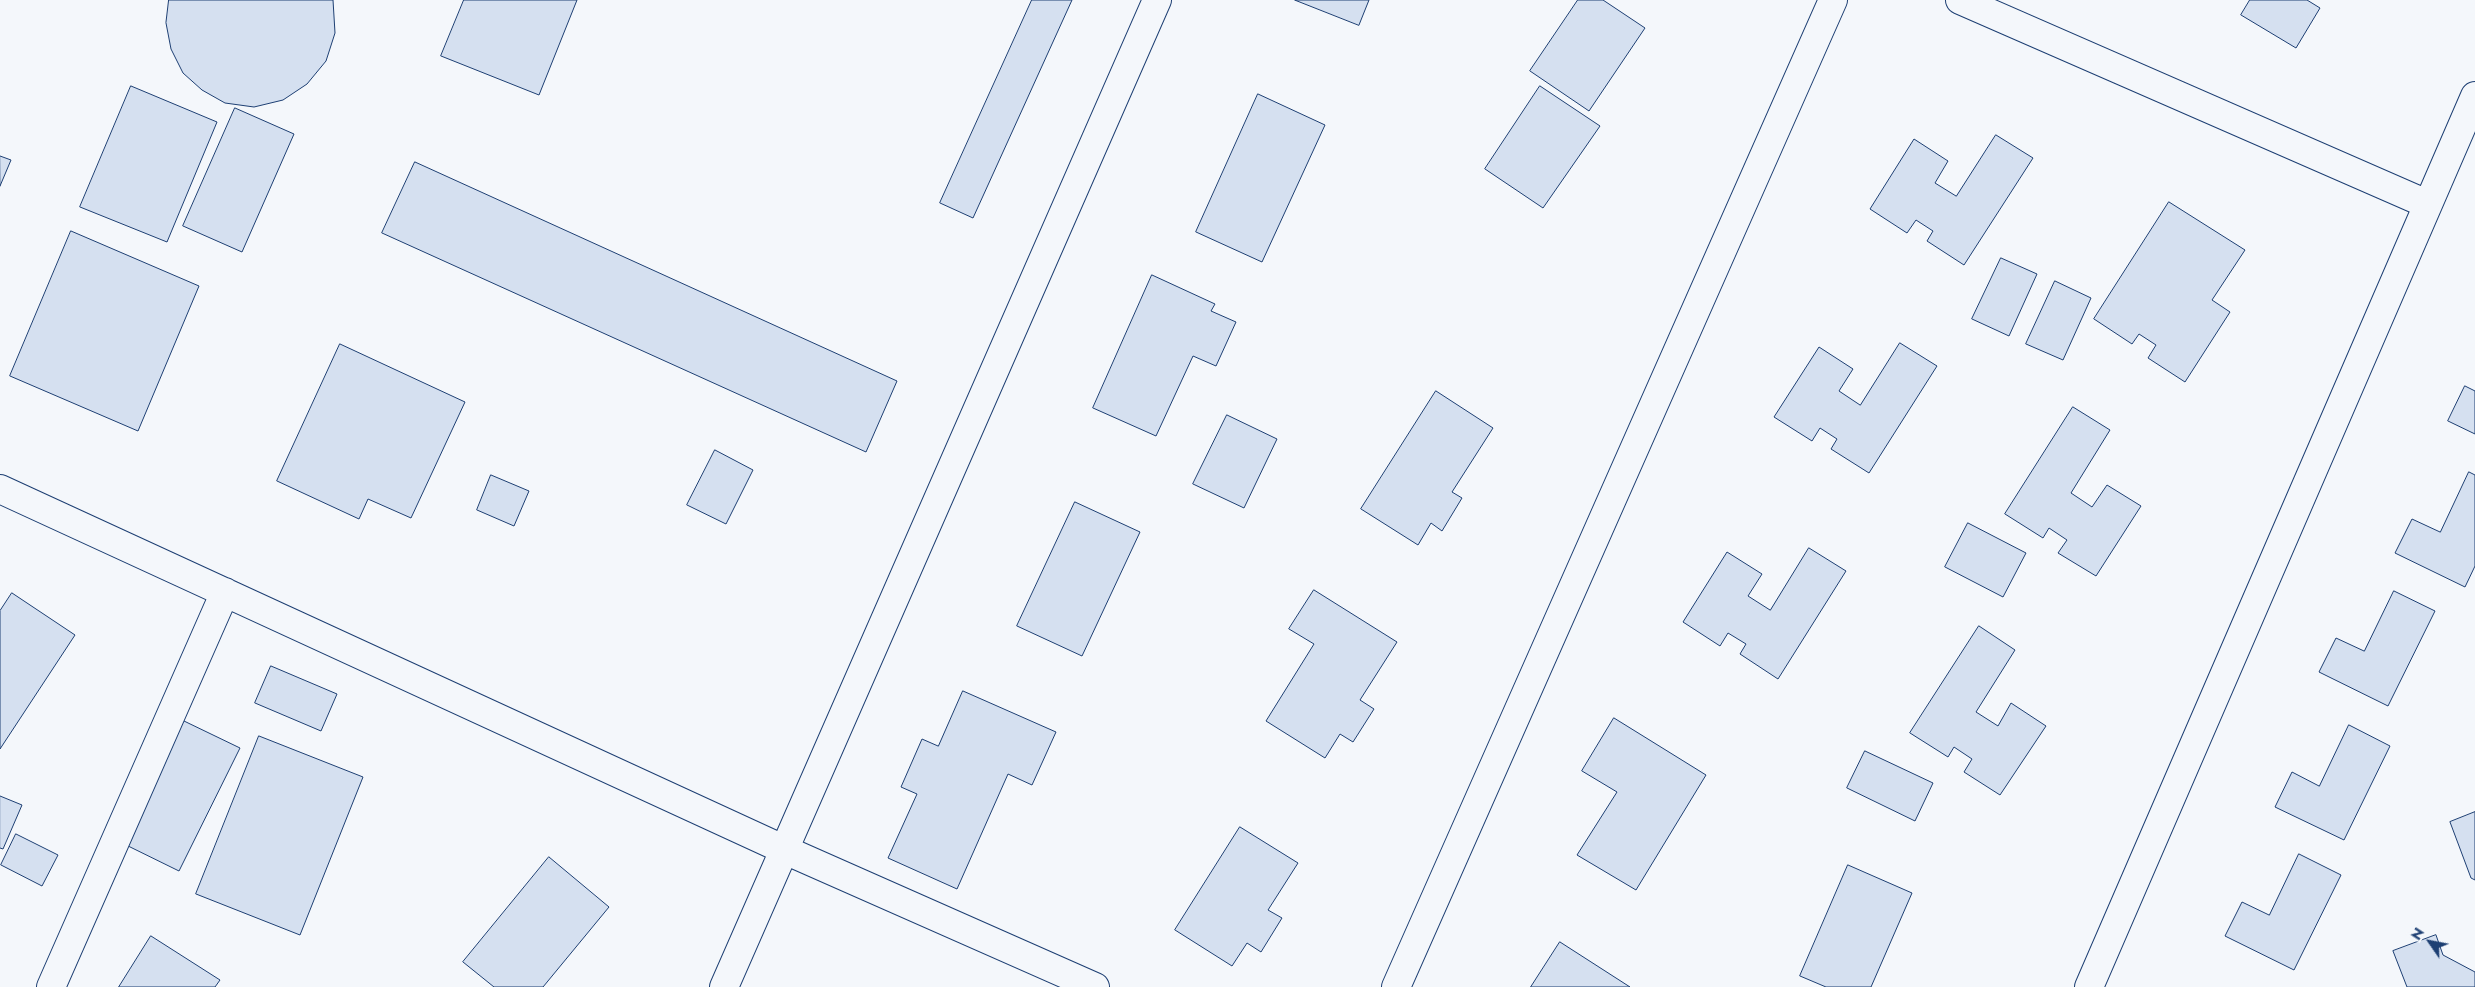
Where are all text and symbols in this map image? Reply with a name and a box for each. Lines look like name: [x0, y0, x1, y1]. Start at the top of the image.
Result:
north arrow: [2405, 917, 2455, 967]
text: N: [2406, 924, 2429, 944]

